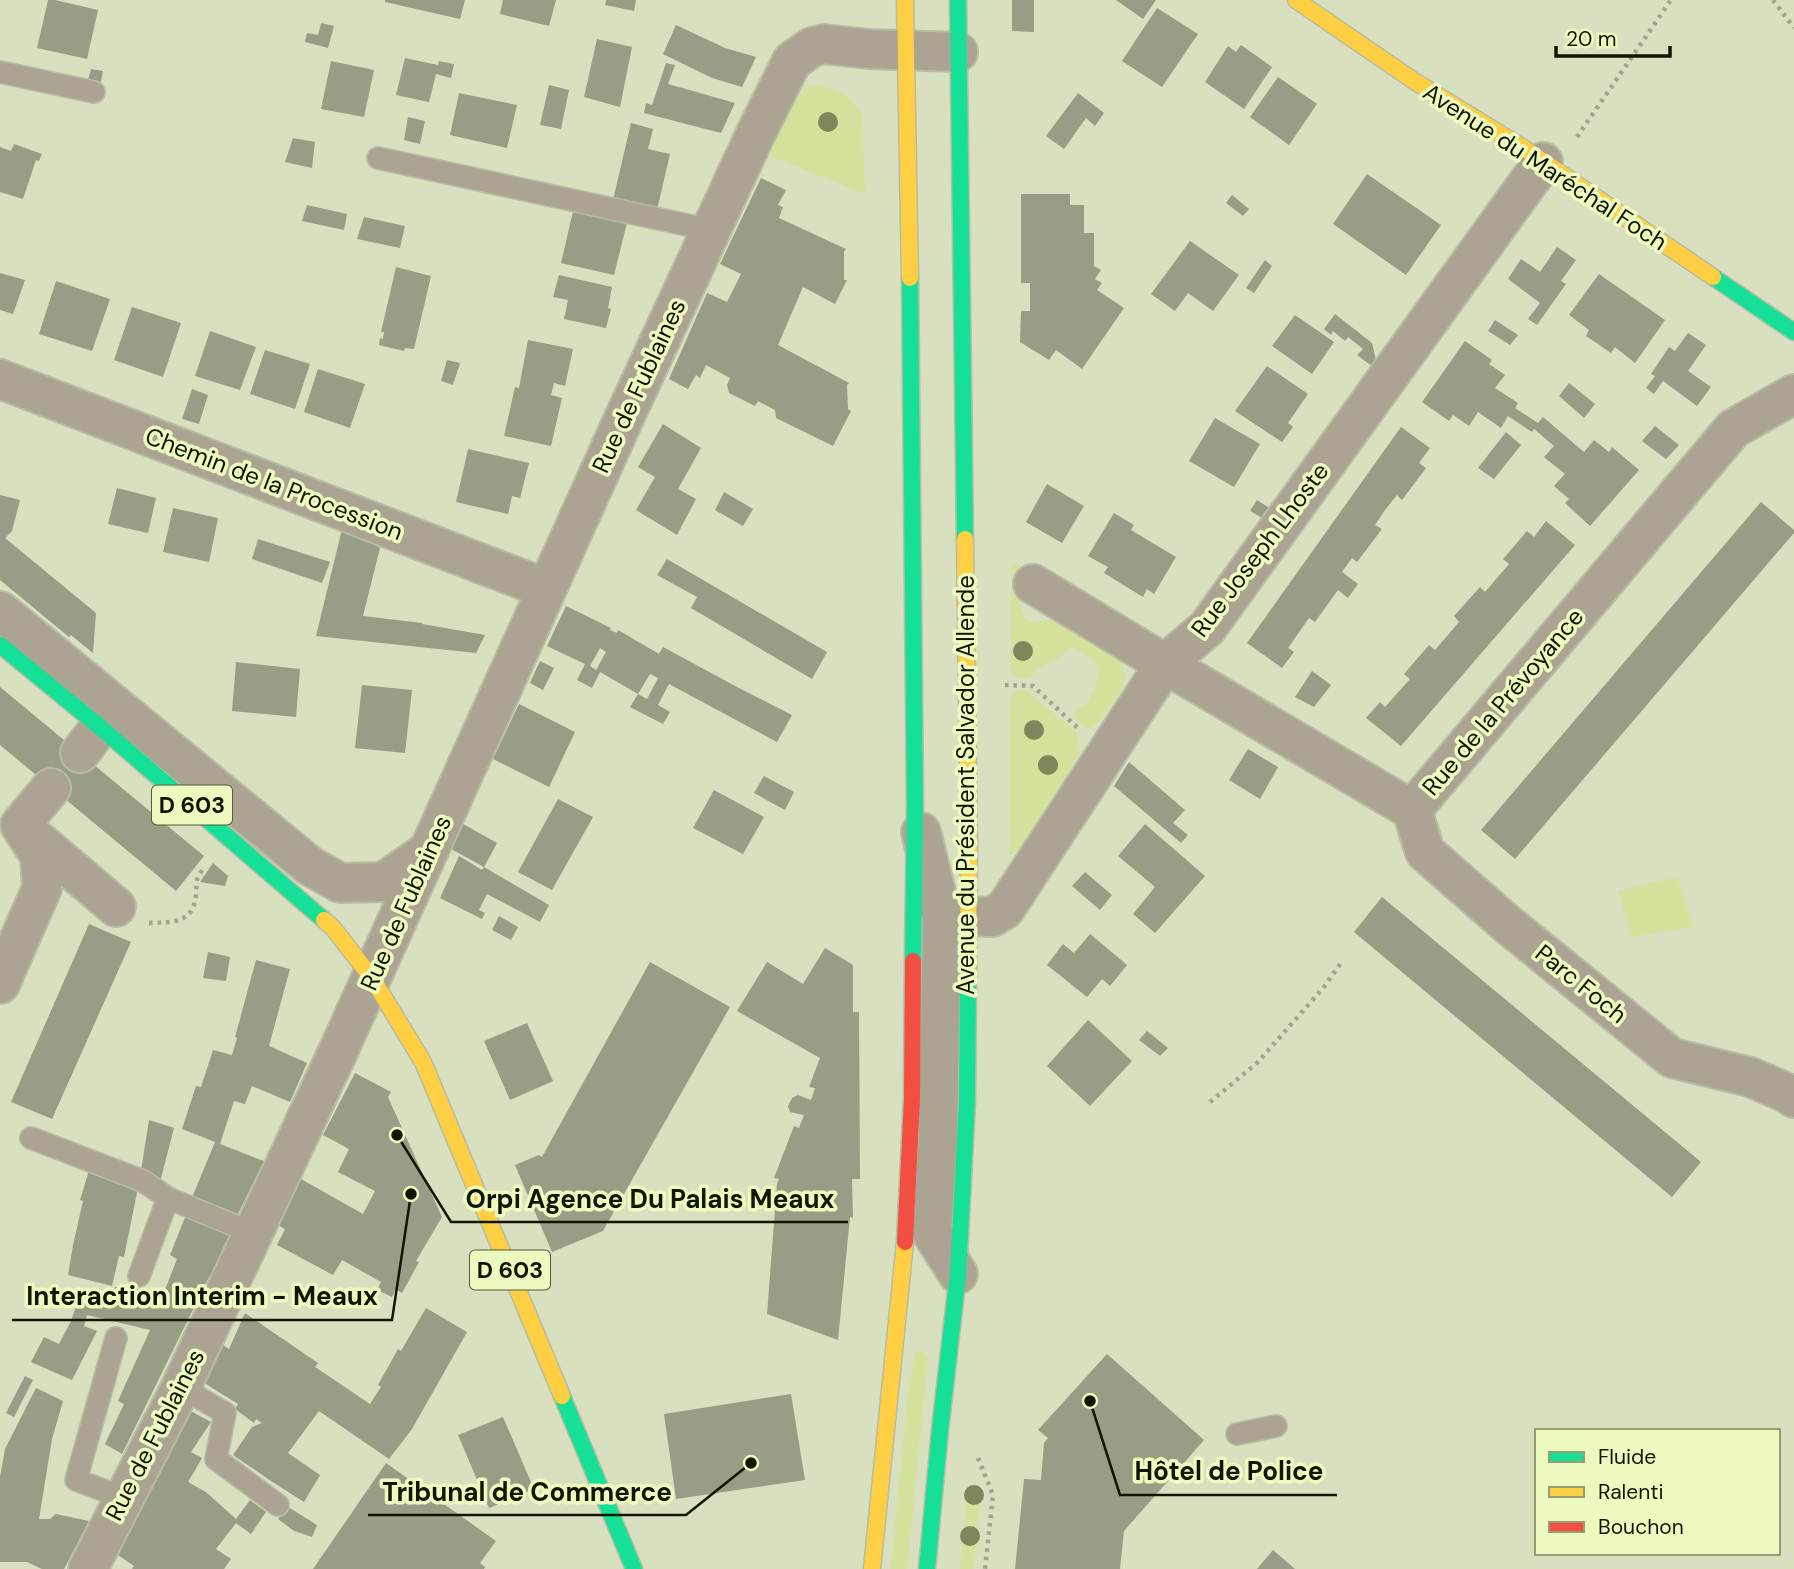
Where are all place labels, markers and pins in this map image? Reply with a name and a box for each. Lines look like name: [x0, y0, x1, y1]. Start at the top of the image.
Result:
callout: Orpi Agence Du Palais Meaux: [451, 1175, 848, 1222]
callout: Interaction Interim - Meaux: [12, 1273, 392, 1320]
callout: Hôtel de Police: [1120, 1448, 1337, 1495]
callout: Tribunal de Commerce: [368, 1468, 686, 1515]

